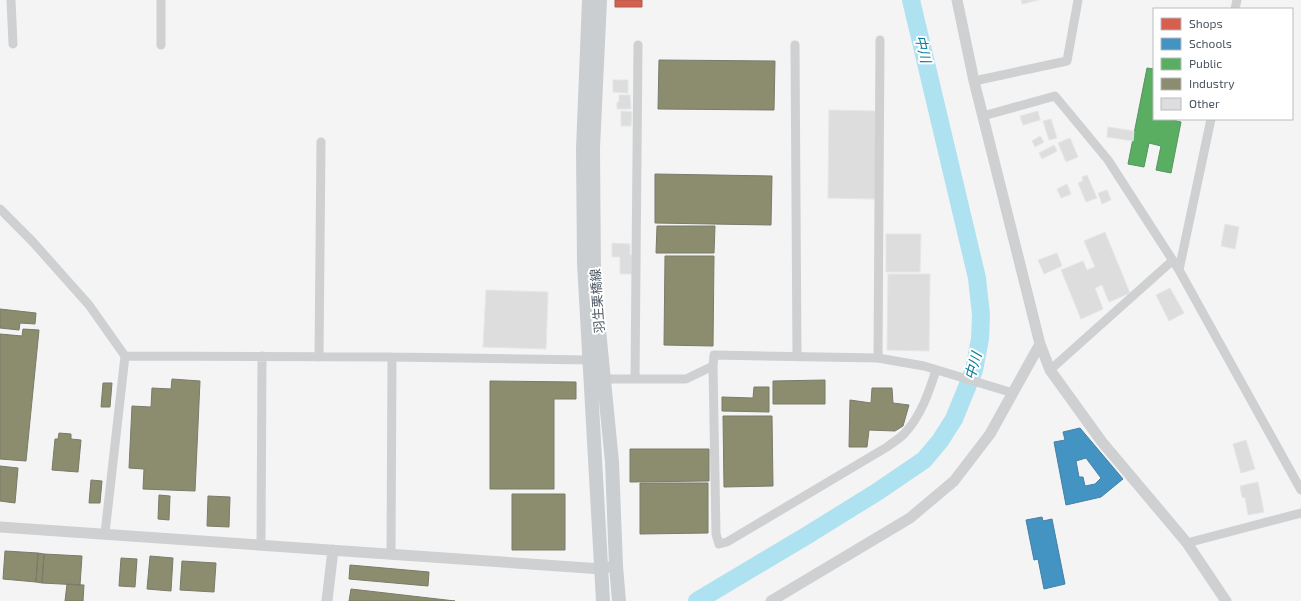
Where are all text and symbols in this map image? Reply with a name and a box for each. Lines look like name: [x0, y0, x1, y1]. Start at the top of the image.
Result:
legend: [1153, 8, 1293, 120]
text: Shops: [1189, 16, 1223, 30]
water label: 中川: [912, 33, 935, 66]
text: Schools: [1189, 36, 1232, 50]
text: Public: [1189, 56, 1222, 70]
text: Industry: [1189, 76, 1235, 90]
text: Other: [1189, 96, 1220, 110]
street label: 羽生栗橋線: [587, 268, 607, 334]
water label: 中川: [960, 348, 985, 382]

